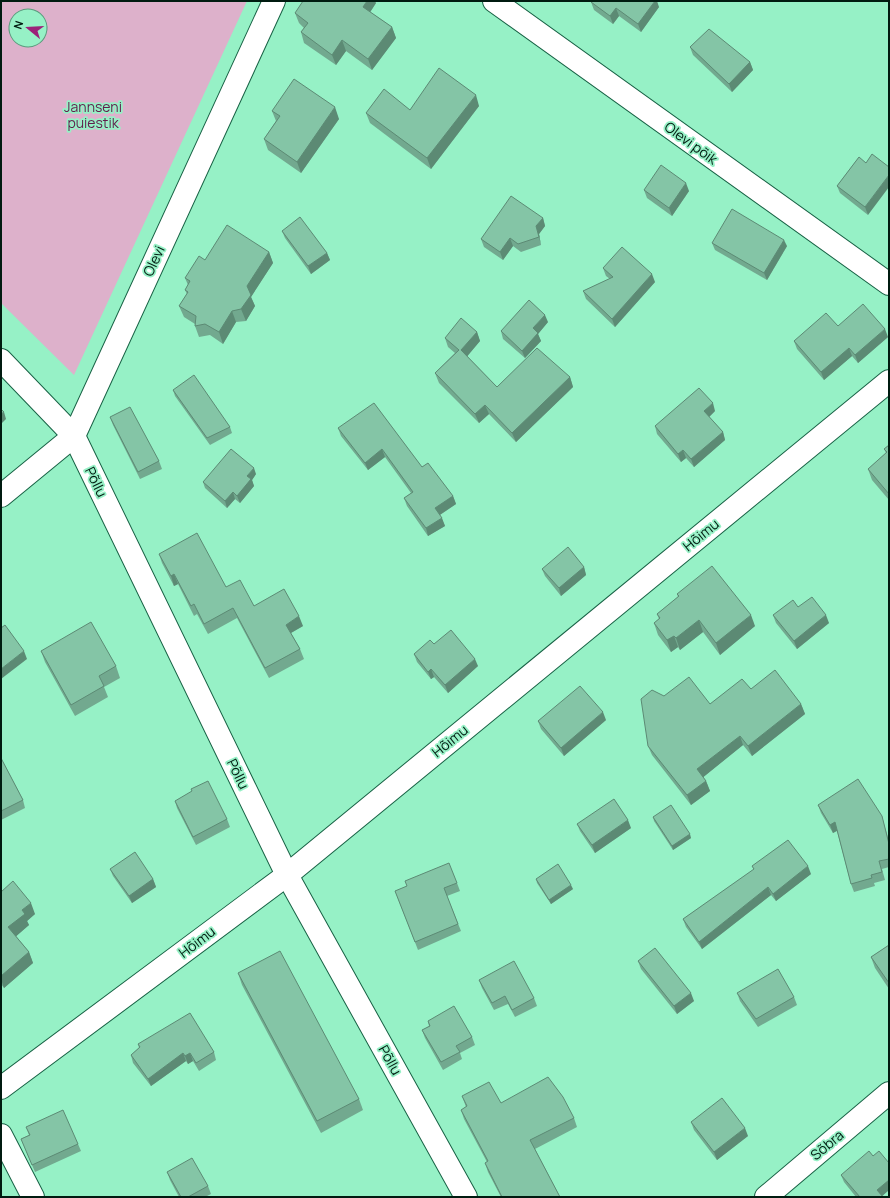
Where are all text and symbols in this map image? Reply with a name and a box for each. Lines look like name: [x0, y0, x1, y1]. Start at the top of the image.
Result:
north arrow: [8, 8, 48, 48]
text: N: [10, 19, 26, 31]
park label: Jannseni puiestik: [64, 97, 122, 132]
street label: Olevi põik: [661, 117, 723, 169]
street label: Olevi: [138, 242, 169, 279]
street label: Põllu: [81, 463, 112, 500]
street label: Hõimu: [679, 514, 723, 555]
street label: Hõimu: [428, 720, 472, 761]
street label: Põllu: [223, 755, 254, 792]
street label: Hõimu: [174, 922, 219, 962]
street label: Põllu: [374, 1041, 406, 1078]
street label: Sõbra: [806, 1125, 847, 1164]

